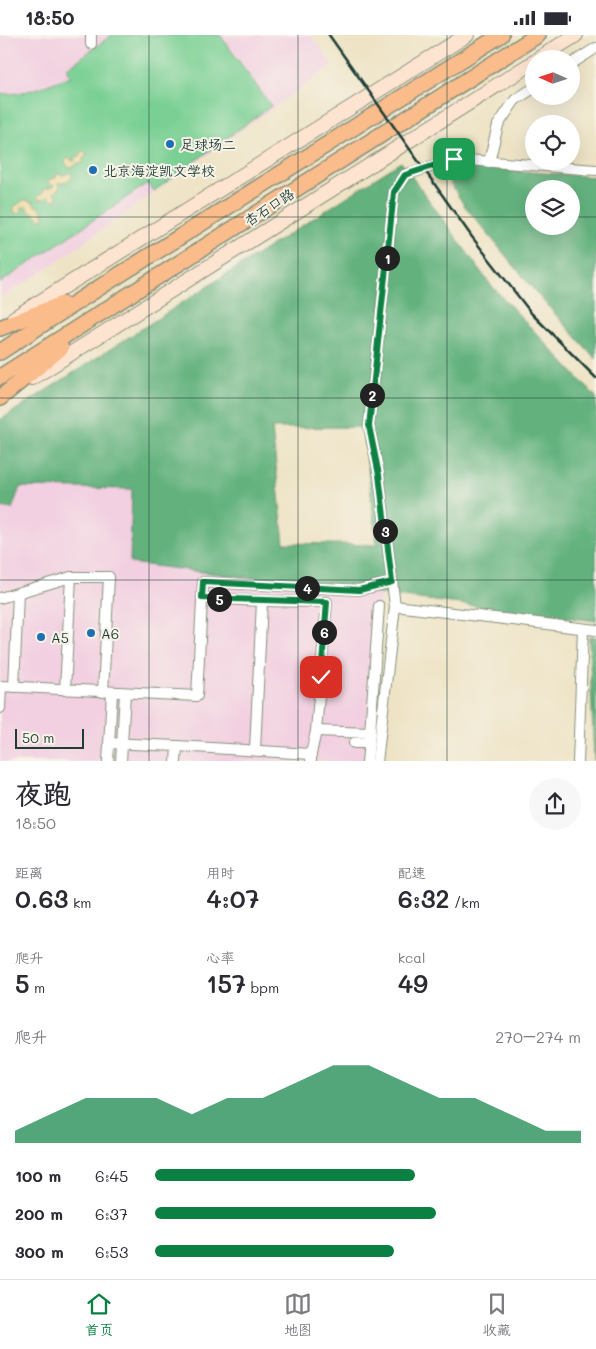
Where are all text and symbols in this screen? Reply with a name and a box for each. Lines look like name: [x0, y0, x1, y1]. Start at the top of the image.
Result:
text: 18:50: [25, 5, 75, 30]
north arrow: [525, 50, 580, 105]
map controls: [525, 50, 580, 235]
button: locate: [525, 115, 580, 170]
place label: 足球场二: [180, 135, 236, 154]
marker: 足球场二: [164, 138, 176, 150]
pin: [433, 138, 475, 180]
icon: arrive: [440, 145, 468, 173]
place label: 北京海淀凯文学校: [103, 161, 215, 180]
marker: 北京海淀凯文学校: [87, 164, 99, 176]
button: layers: [525, 180, 580, 235]
street label: 杏石口路: [240, 184, 298, 230]
pin: 1: [374, 245, 400, 271]
text: 1: [384, 249, 391, 268]
pin: 2: [360, 383, 384, 407]
text: 2: [369, 386, 376, 405]
pin: 3: [372, 519, 398, 543]
text: 3: [381, 522, 390, 541]
pin: 4: [294, 575, 320, 601]
text: 4: [303, 579, 312, 598]
pin: 5: [206, 587, 232, 611]
text: 5: [215, 590, 224, 609]
pin: 6: [312, 619, 336, 645]
text: 6: [320, 623, 329, 642]
place label: A6: [101, 624, 119, 643]
marker: A6: [85, 627, 97, 639]
place label: A5: [51, 628, 69, 647]
marker: A5: [35, 631, 47, 643]
pin: [300, 656, 342, 698]
icon: check: [307, 663, 335, 691]
scale bar: [15, 727, 84, 750]
text: 50 m: [22, 728, 54, 747]
text: 夜跑: [15, 775, 71, 811]
button: share: [529, 778, 581, 830]
text: 18:50: [15, 812, 56, 833]
text: 距离: [15, 863, 43, 882]
text: 用时: [206, 863, 234, 882]
text: 配速: [398, 863, 426, 882]
text: 0.63: [15, 882, 68, 914]
text: 4:07: [206, 882, 259, 914]
text: 6:32: [398, 882, 449, 914]
text: km: [68, 893, 92, 912]
text: /km: [449, 893, 480, 912]
text: 爬升: [15, 948, 43, 967]
text: 心率: [206, 948, 234, 967]
text: kcal: [398, 948, 426, 967]
text: 5: [15, 967, 30, 999]
text: 157: [206, 967, 246, 999]
text: 49: [398, 967, 428, 999]
text: m: [30, 978, 45, 997]
text: bpm: [246, 978, 279, 997]
text: 爬升: [15, 1026, 47, 1047]
text: 270–274 m: [495, 1026, 581, 1047]
text: 100 m: [15, 1165, 61, 1186]
text: 6:45: [95, 1165, 128, 1186]
text: 200 m: [15, 1203, 63, 1224]
text: 6:37: [95, 1203, 128, 1224]
text: 300 m: [15, 1241, 64, 1262]
text: 6:53: [95, 1241, 128, 1262]
tab: 首页: [85, 1290, 113, 1339]
tab: 地图: [284, 1290, 312, 1339]
tab: 收藏: [483, 1290, 511, 1339]

